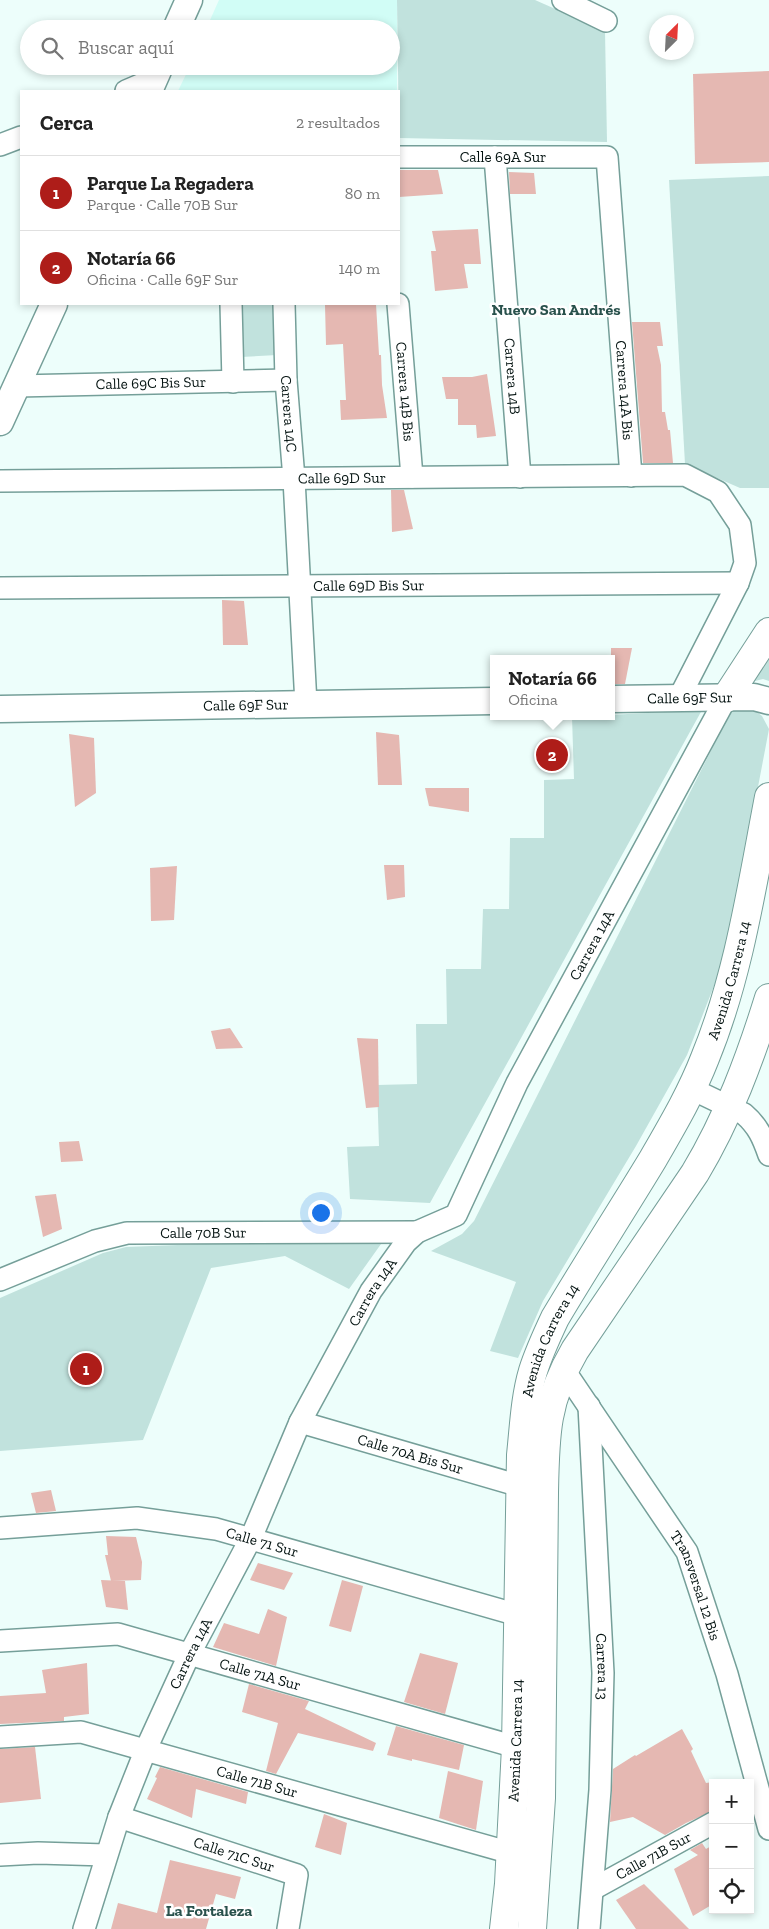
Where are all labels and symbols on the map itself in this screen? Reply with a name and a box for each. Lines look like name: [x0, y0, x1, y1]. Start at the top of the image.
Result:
north arrow: [649, 15, 694, 60]
street label: Calle 69A Sur: [460, 148, 546, 166]
district label: Nuevo San Andrés: [491, 300, 621, 319]
street label: Carrera 14B: [500, 337, 524, 415]
street label: Carrera 14A Bis: [612, 340, 637, 441]
street label: Carrera 14B Bis: [392, 341, 418, 442]
street label: Calle 69C Bis Sur: [96, 373, 206, 393]
street label: Carrera 14C: [277, 375, 301, 453]
street label: Calle 69D Sur: [298, 469, 386, 487]
street label: Calle 69D Bis Sur: [313, 576, 425, 595]
street label: Calle 69F Sur: [647, 688, 733, 707]
street label: Calle 69F Sur: [203, 695, 289, 715]
pin: 2: [536, 736, 568, 774]
street label: Carrera 14A: [565, 907, 618, 983]
street label: Avenida Carrera 14: [704, 919, 754, 1042]
your location: [308, 1200, 334, 1226]
street label: Calle 70B Sur: [160, 1224, 247, 1242]
street label: Carrera 14A: [345, 1254, 401, 1329]
street label: Avenida Carrera 14: [518, 1280, 583, 1399]
pin: 1: [70, 1350, 102, 1388]
street label: Calle 70A Bis Sur: [355, 1430, 466, 1478]
street label: Calle 71 Sur: [224, 1523, 300, 1561]
street label: Transversal 12 Bis: [666, 1527, 724, 1643]
street label: Carrera 14A: [166, 1615, 216, 1692]
street label: Carrera 13: [592, 1633, 612, 1700]
street label: Calle 71A Sur: [217, 1654, 303, 1694]
street label: Avenida Carrera 14: [504, 1679, 526, 1802]
street label: Calle 71B Sur: [214, 1762, 300, 1801]
street label: Calle 71B Sur: [613, 1828, 694, 1884]
street label: Calle 71C Sur: [191, 1833, 277, 1876]
district label: La Fortaleza: [166, 1901, 252, 1920]

